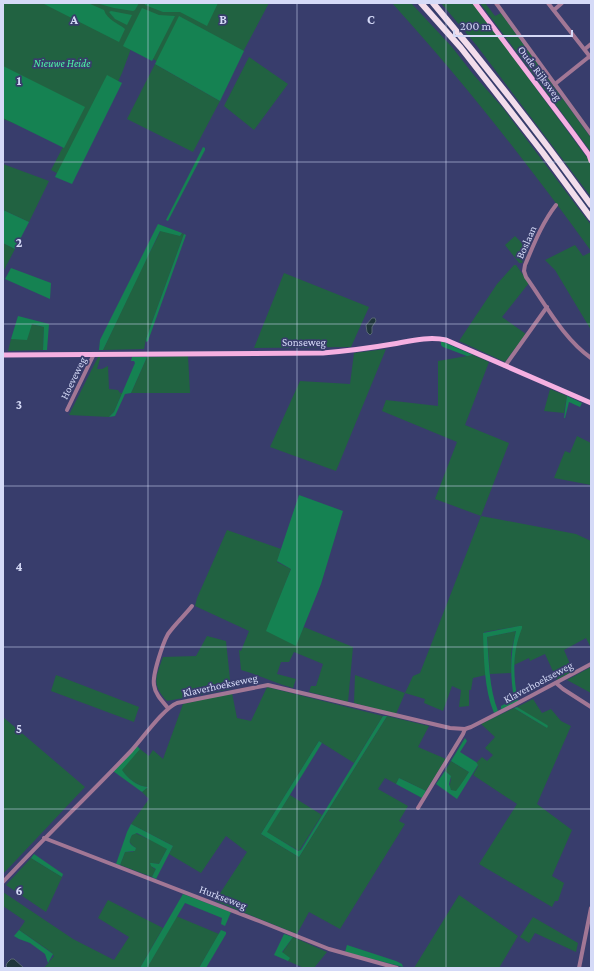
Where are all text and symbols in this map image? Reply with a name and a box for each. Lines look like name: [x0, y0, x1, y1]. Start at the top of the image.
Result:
text: A: [69, 12, 78, 27]
text: B: [219, 12, 227, 27]
text: C: [367, 12, 375, 27]
scale bar: [454, 12, 572, 38]
text: 200 m: [460, 19, 492, 33]
street label: Oude Rijksweg: [515, 43, 565, 104]
park label: Nieuwe Heide: [34, 57, 91, 69]
text: 1: [17, 73, 22, 88]
street label: Boslaan: [513, 224, 539, 260]
text: 2: [16, 235, 23, 250]
street label: Sonseweg: [282, 336, 327, 349]
street label: Hoeveweg: [58, 354, 90, 401]
text: 3: [16, 397, 22, 412]
text: 4: [15, 559, 23, 574]
street label: Klaverhoekseweg: [501, 658, 576, 706]
street label: Klaverhoekseweg: [181, 671, 260, 700]
text: 5: [16, 721, 22, 736]
text: 6: [15, 883, 23, 898]
street label: Hurkseweg: [197, 883, 249, 913]

